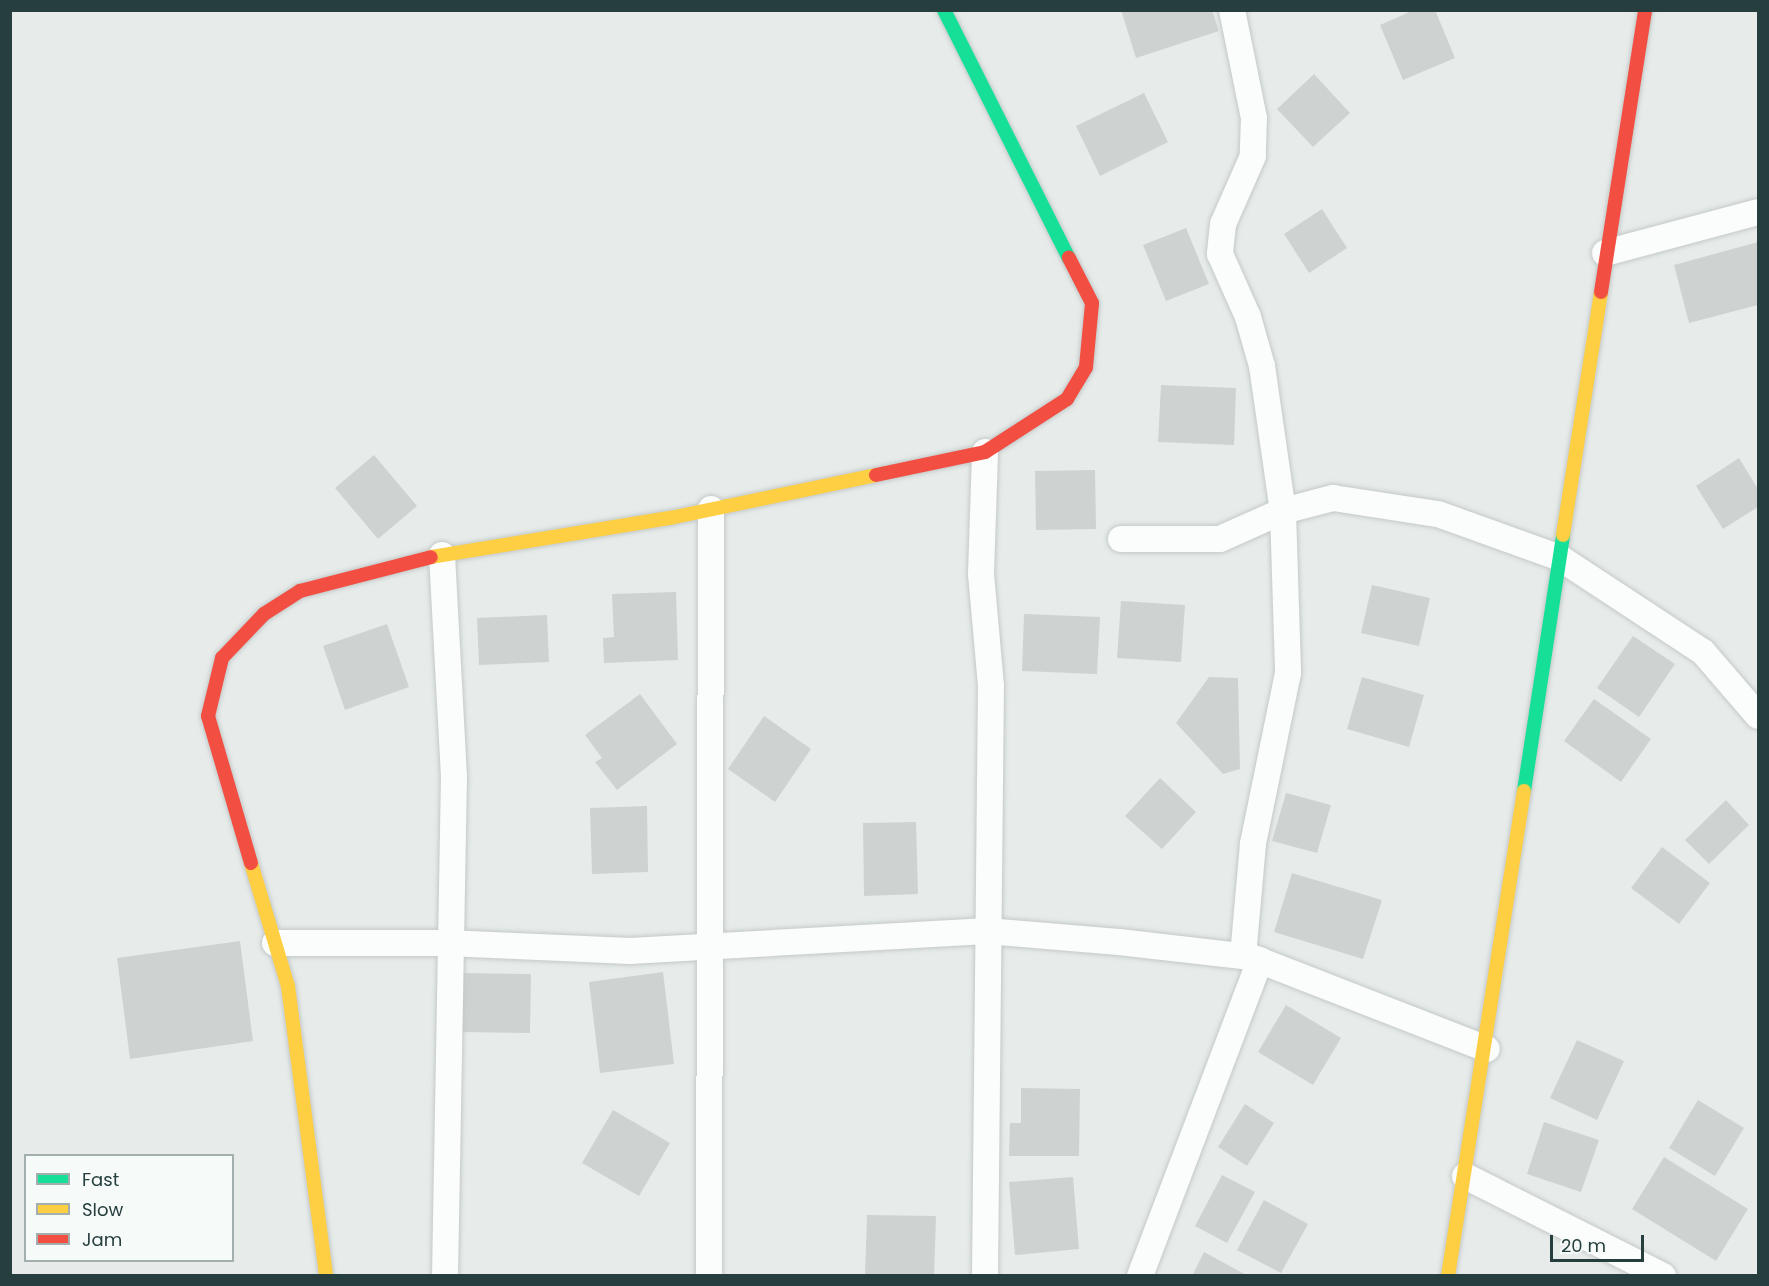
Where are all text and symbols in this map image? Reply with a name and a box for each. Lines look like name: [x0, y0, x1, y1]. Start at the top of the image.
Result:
legend: [24, 1154, 234, 1262]
text: Fast: [82, 1167, 119, 1192]
text: Slow: [82, 1197, 123, 1222]
scale bar: [1553, 1223, 1648, 1261]
text: Jam: [82, 1227, 122, 1252]
text: 20 m: [1561, 1233, 1606, 1258]

